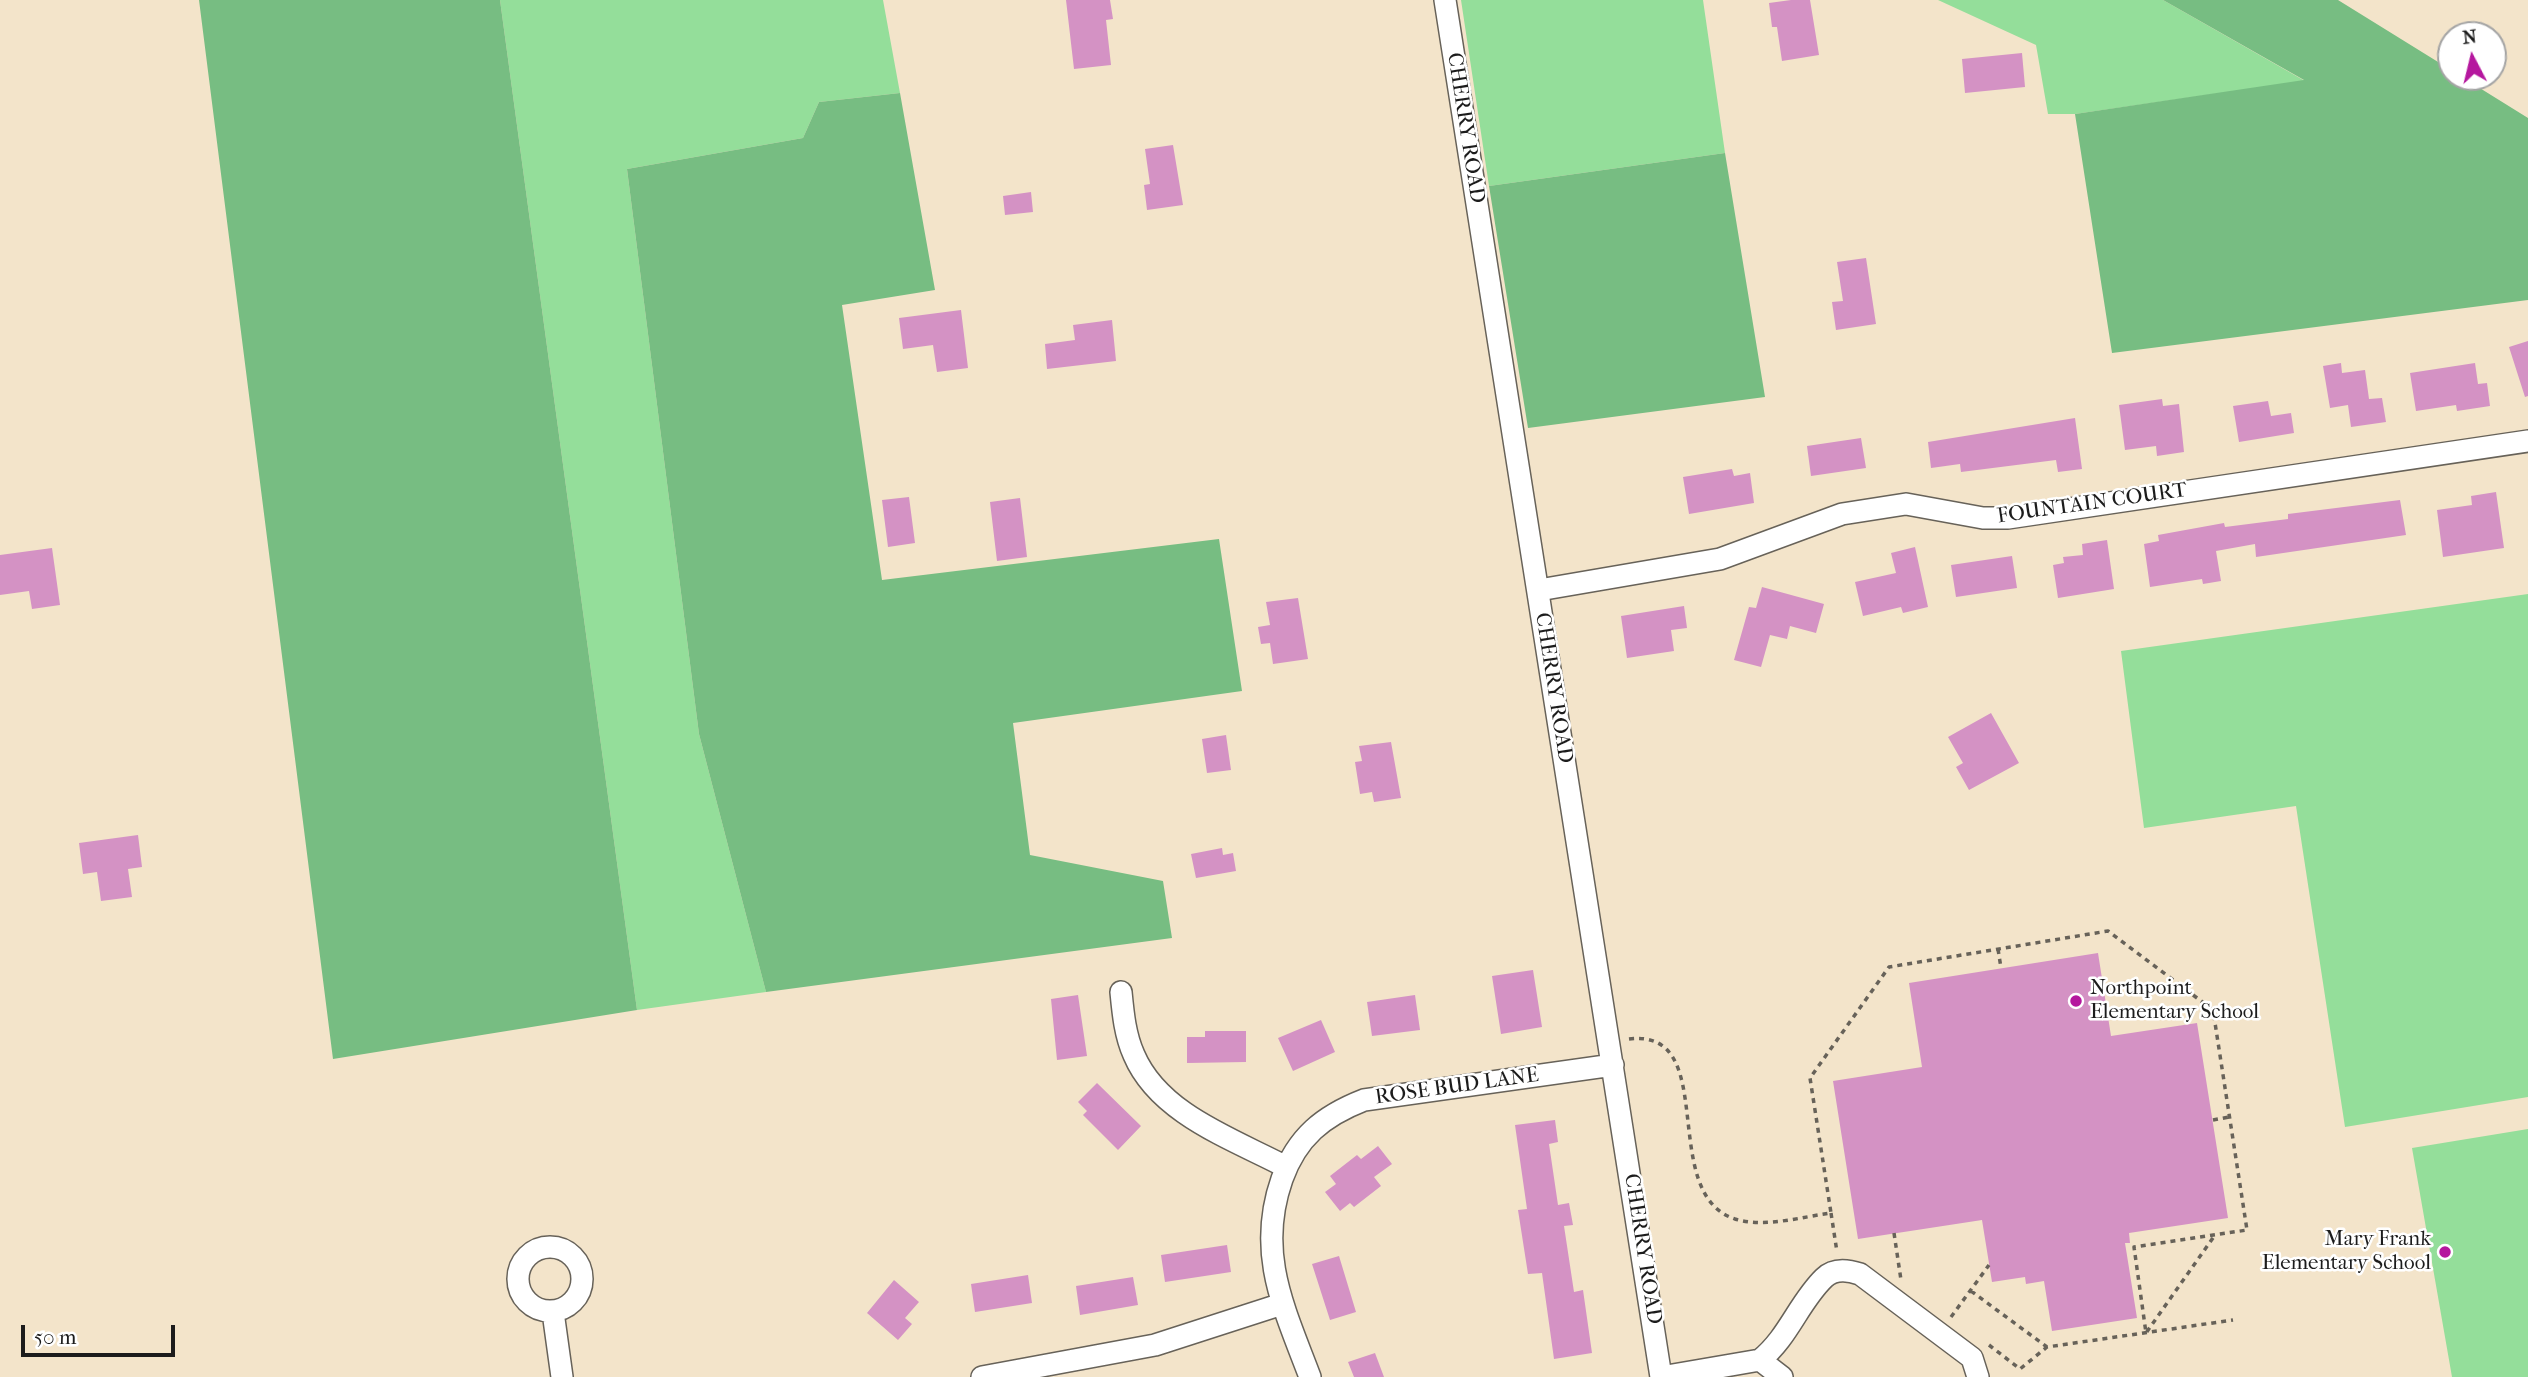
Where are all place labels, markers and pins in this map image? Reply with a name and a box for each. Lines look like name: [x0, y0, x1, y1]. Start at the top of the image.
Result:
place label: Northpoint Elementary School: [2090, 976, 2259, 1026]
marker: Northpoint Elementary School: [2068, 993, 2084, 1009]
place label: Mary Frank Elementary School: [2262, 1227, 2431, 1277]
marker: Mary Frank Elementary School: [2437, 1244, 2453, 1260]

